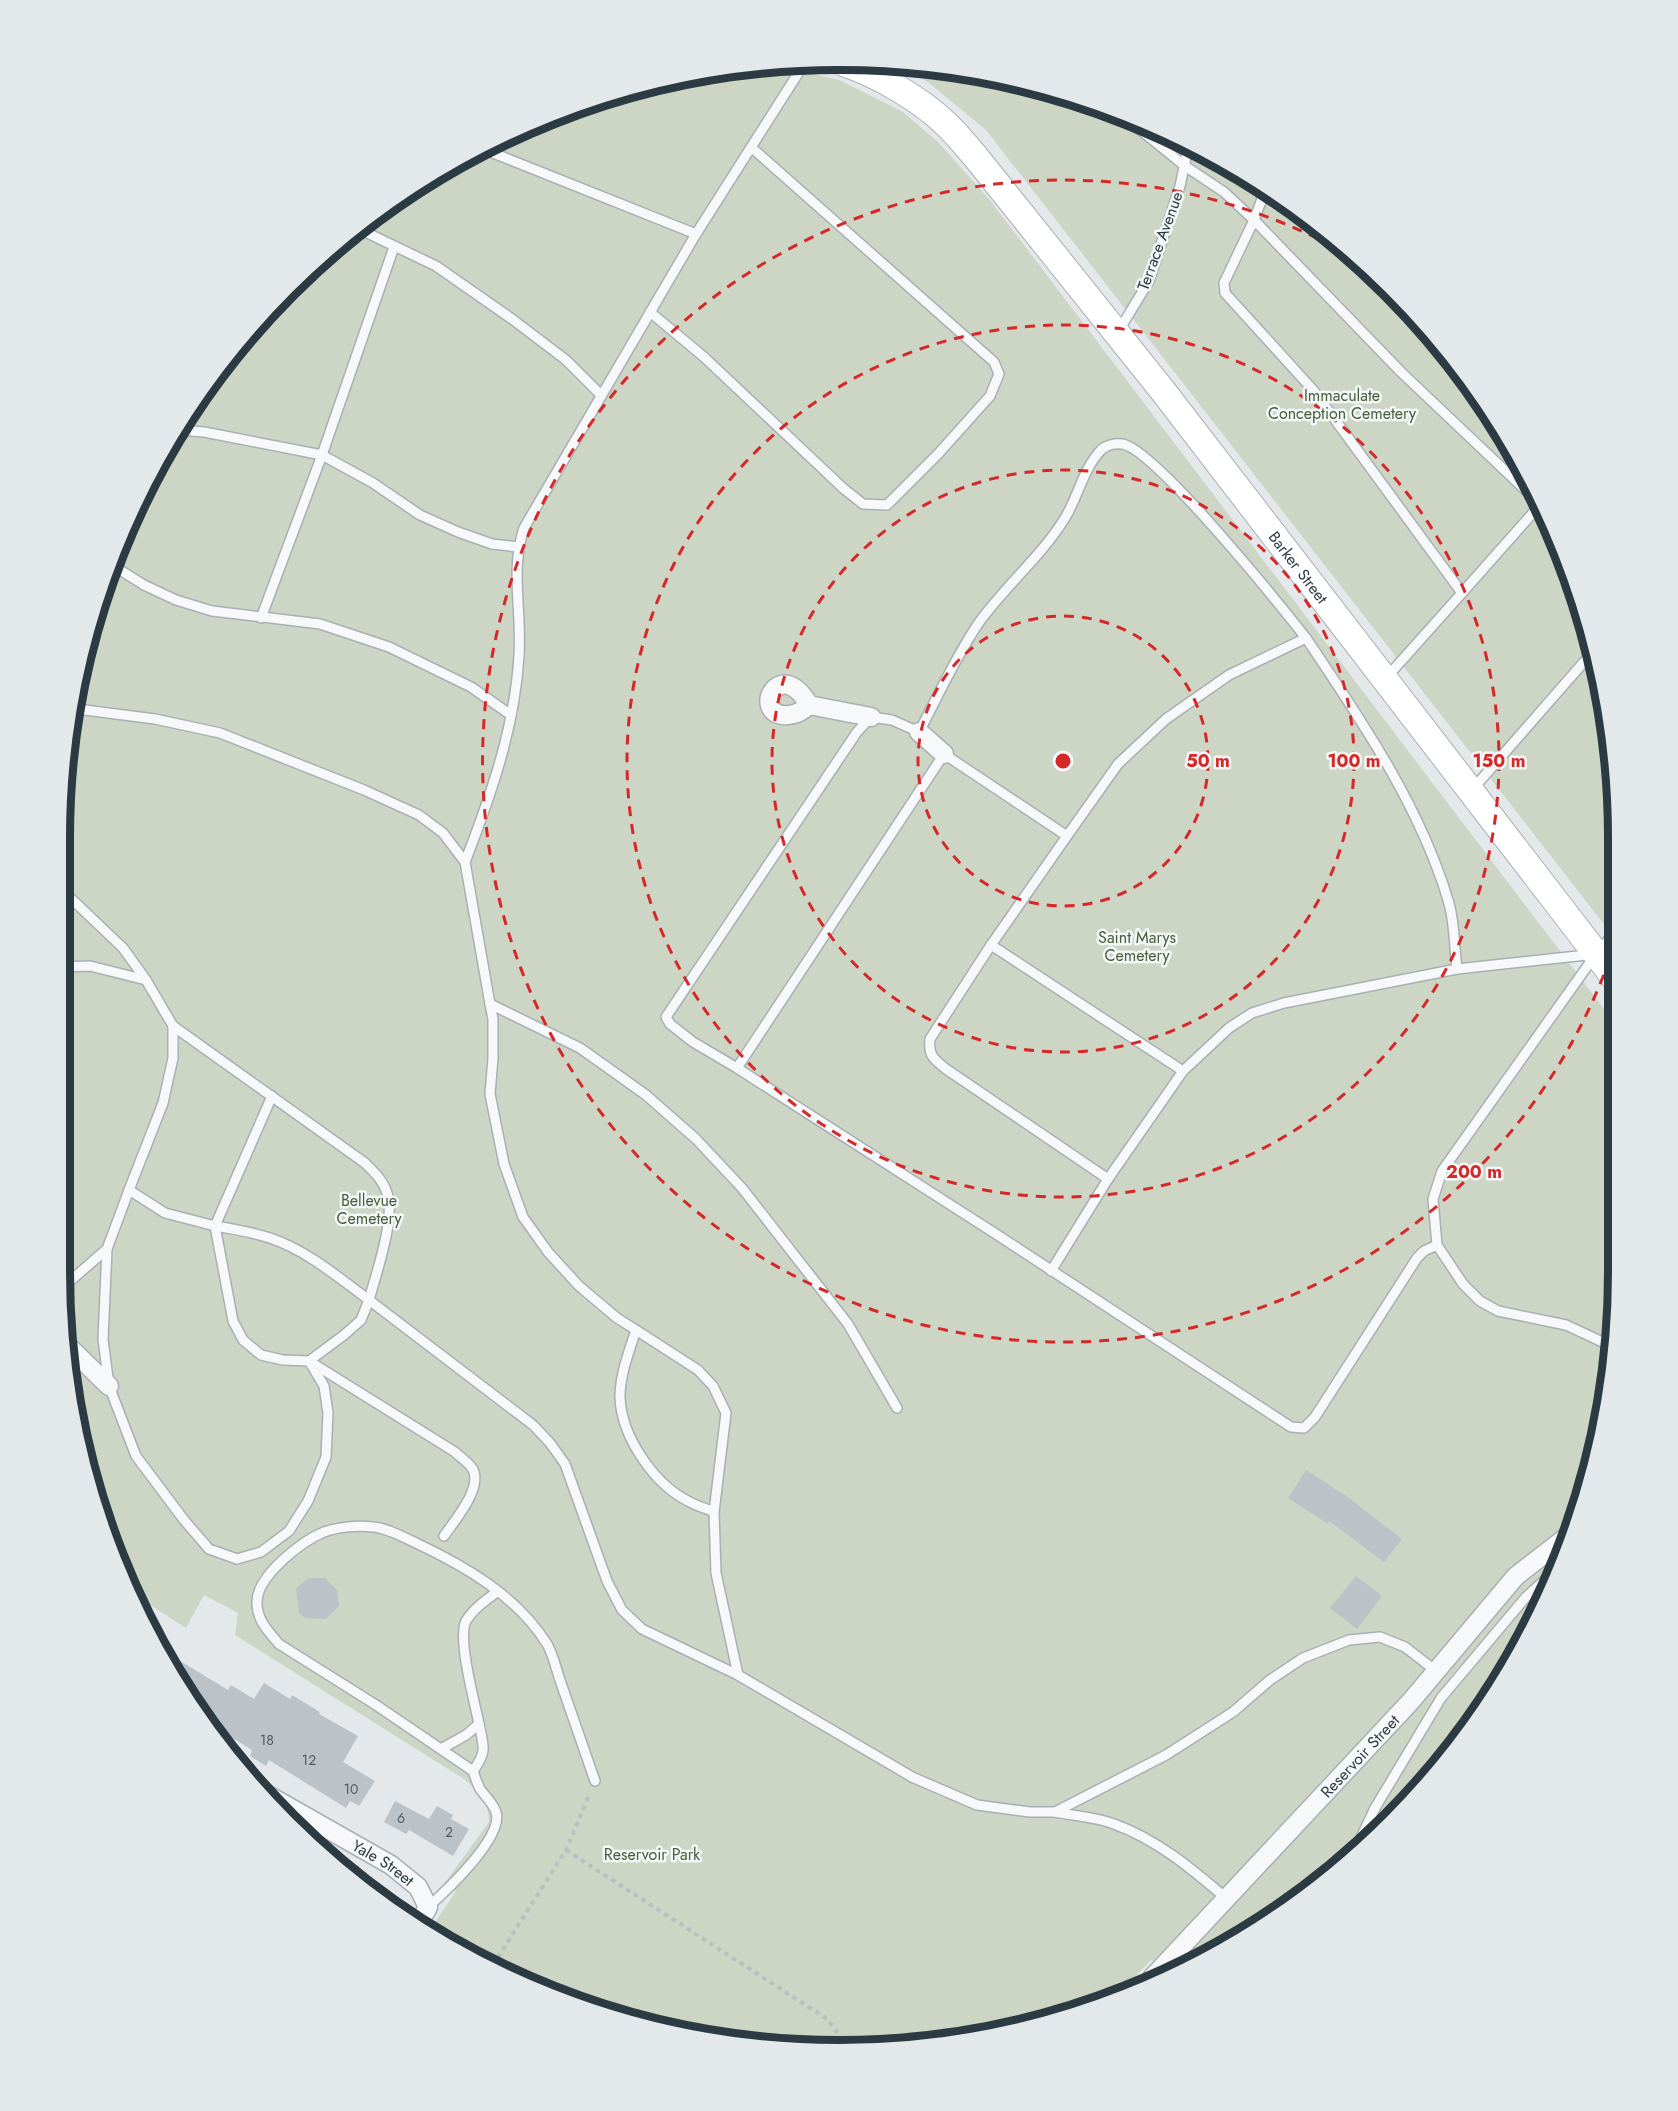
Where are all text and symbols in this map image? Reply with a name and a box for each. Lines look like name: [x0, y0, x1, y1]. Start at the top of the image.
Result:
street label: Terrace Avenue: [1132, 189, 1188, 293]
park label: Immaculate Conception Cemetery: [1268, 384, 1417, 425]
street label: Barker Street: [1263, 526, 1334, 608]
text: 50 m: [1186, 748, 1230, 774]
text: 100 m: [1327, 748, 1381, 774]
text: 150 m: [1473, 748, 1525, 774]
centre of rings: [1053, 751, 1073, 771]
park label: Saint Marys Cemetery: [1098, 926, 1176, 967]
text: 200 m: [1446, 1159, 1502, 1185]
park label: Bellevue Cemetery: [336, 1189, 402, 1230]
street label: Reservoir Street: [1315, 1709, 1404, 1803]
house number: 18: [260, 1730, 274, 1750]
house number: 12: [302, 1750, 316, 1770]
house number: 10: [344, 1779, 358, 1799]
house number: 6: [397, 1808, 405, 1828]
house number: 2: [445, 1822, 453, 1842]
street label: Yale Street: [348, 1834, 420, 1891]
park label: Reservoir Park: [604, 1843, 701, 1866]

